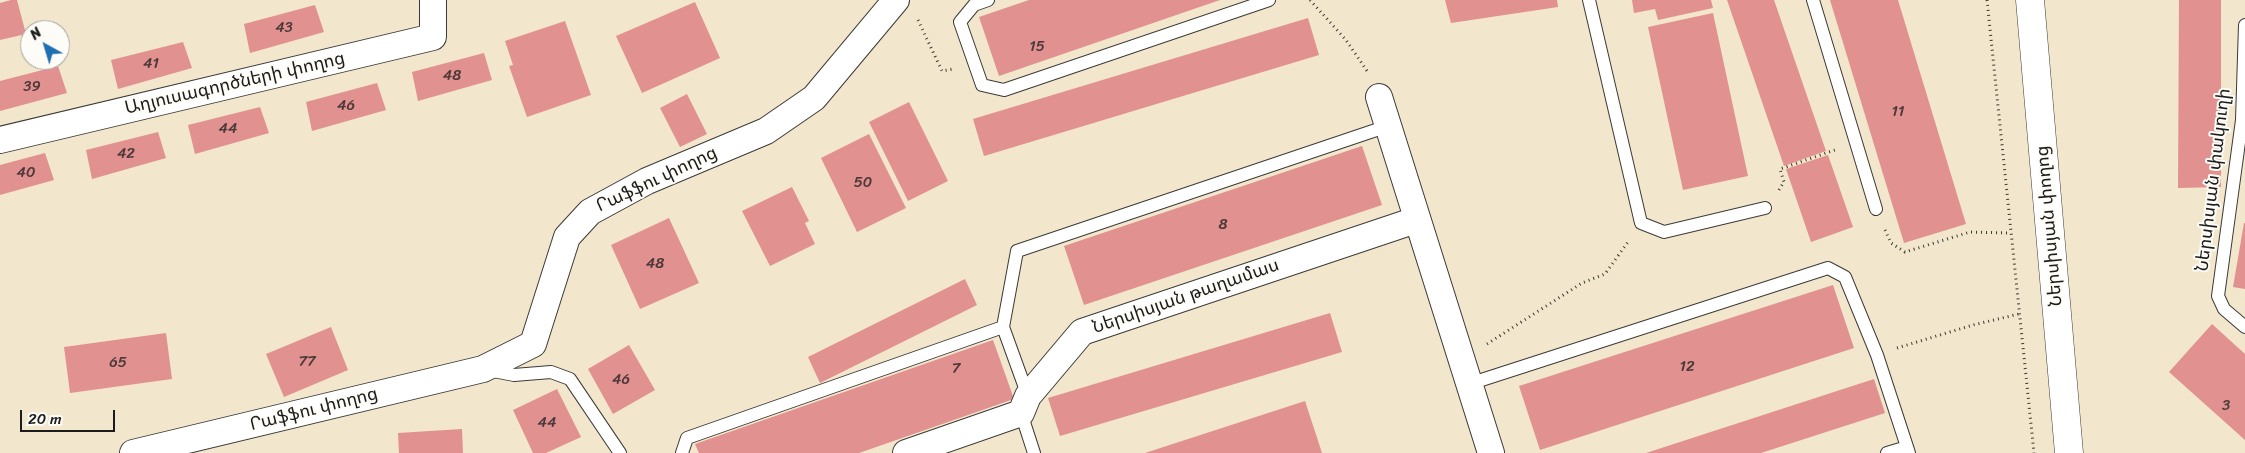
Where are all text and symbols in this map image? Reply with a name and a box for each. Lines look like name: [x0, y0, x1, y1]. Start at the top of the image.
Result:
house number: 43: [275, 19, 293, 37]
north arrow: [20, 20, 70, 70]
text: N: [24, 21, 48, 47]
house number: 15: [1029, 38, 1045, 56]
street label: Աղյուսագործների փողոց: [123, 48, 347, 120]
house number: 41: [143, 55, 159, 73]
house number: 48: [443, 67, 461, 85]
house number: 39: [23, 78, 41, 96]
street label: Ներսիսյան փակուղի: [2192, 87, 2236, 273]
house number: 46: [337, 97, 355, 115]
house number: 11: [1892, 103, 1904, 121]
house number: 44: [219, 120, 237, 138]
street label: Րաֆֆու փողոց: [593, 142, 721, 218]
house number: 42: [117, 145, 135, 163]
street label: Ներսիսյան փողոց: [2032, 145, 2068, 307]
house number: 40: [17, 164, 35, 182]
house number: 50: [854, 174, 872, 192]
house number: 8: [1218, 216, 1228, 234]
house number: 48: [646, 255, 664, 273]
street label: Ներսիսյան թաղամաս: [1090, 255, 1282, 339]
house number: 77: [298, 353, 316, 371]
house number: 65: [109, 354, 127, 372]
house number: 12: [1679, 358, 1695, 376]
house number: 7: [952, 360, 960, 378]
house number: 46: [612, 371, 630, 389]
street label: Րաֆֆու փողոց: [248, 384, 380, 436]
house number: 3: [2222, 397, 2230, 415]
scale bar: [22, 400, 118, 432]
text: 20 m: [28, 406, 62, 432]
house number: 44: [538, 414, 556, 432]

